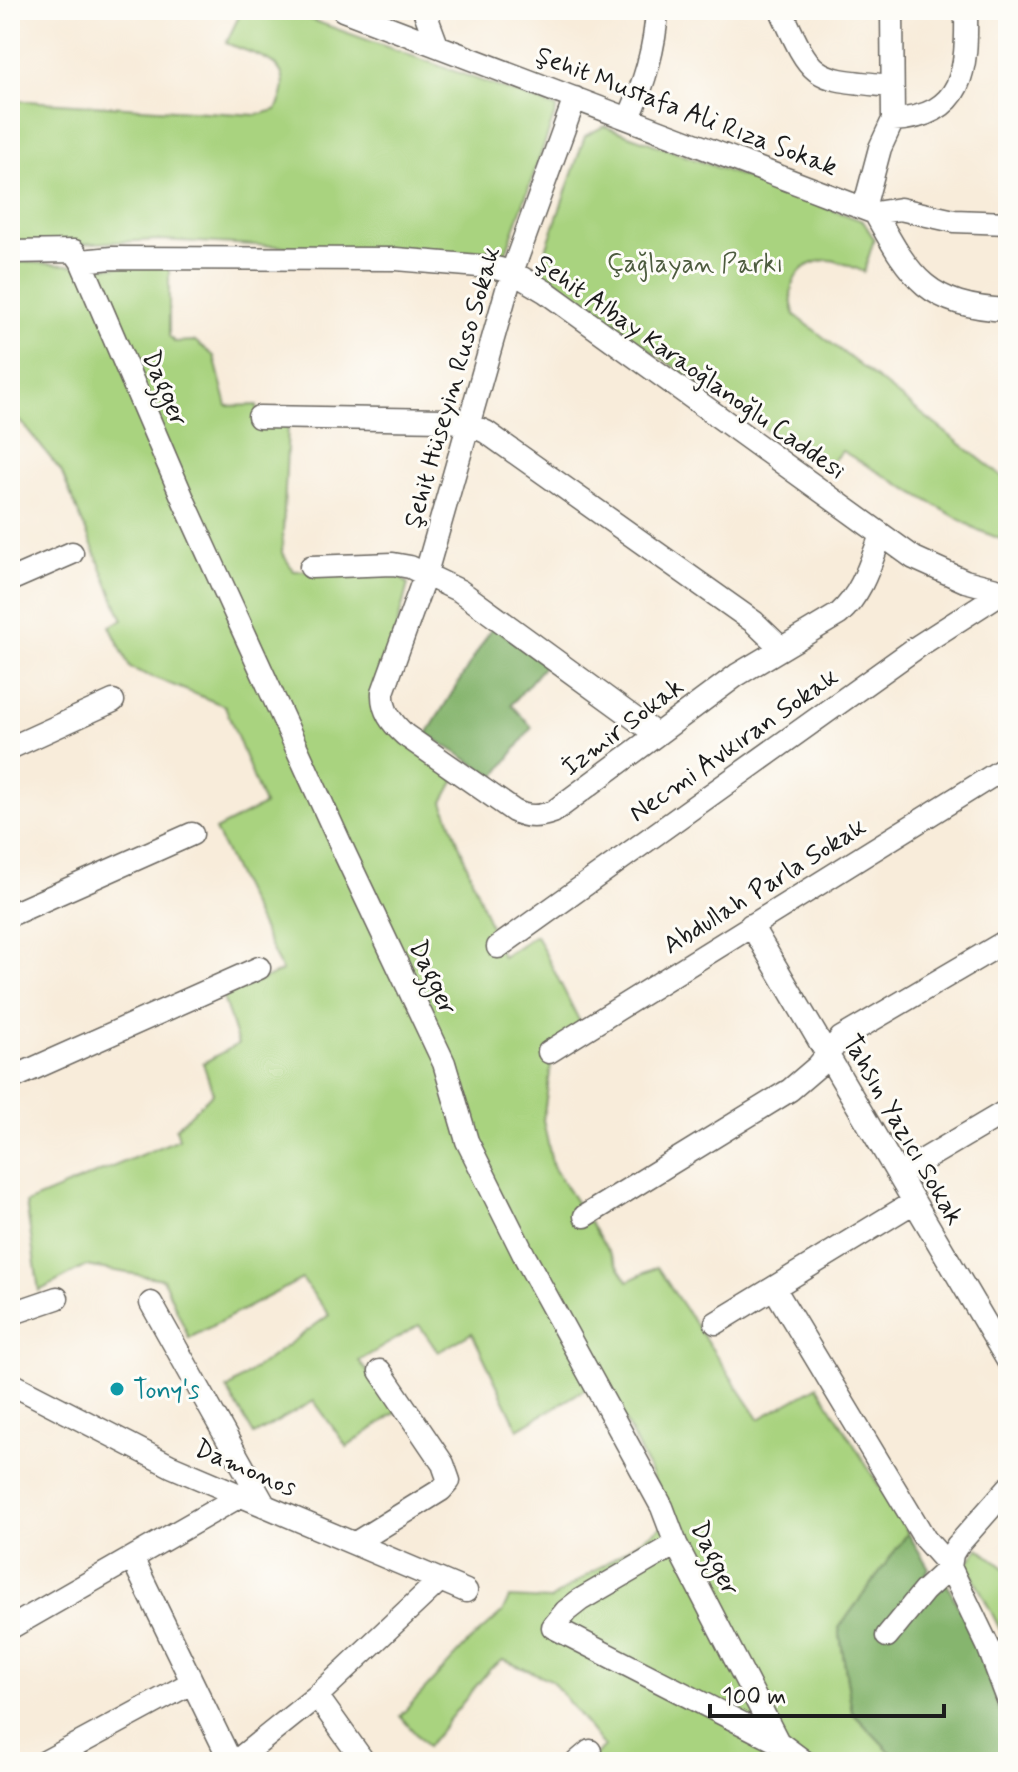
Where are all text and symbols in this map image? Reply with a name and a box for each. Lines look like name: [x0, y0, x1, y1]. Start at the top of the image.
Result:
street label: Şehit Mustafa Ali Rıza Sokak: [531, 39, 842, 185]
street label: Şehit Hüseyin Ruso Sokak: [396, 243, 509, 532]
street label: Şehit Albay Karaoğlanoğlu Caddesi: [528, 247, 852, 488]
park label: Çağlayan Parkı: [607, 248, 783, 282]
street label: Dagger: [130, 346, 195, 433]
street label: Necmi Avkıran Sokak: [623, 660, 846, 831]
street label: İzmir Sokak: [555, 670, 691, 785]
street label: Abdullah Parla Sokak: [657, 810, 873, 963]
street label: Dagger: [397, 935, 464, 1022]
street label: Tahsın Yazıcı Sokak: [834, 1028, 971, 1232]
place label: Tony's: [133, 1374, 200, 1408]
marker: Tony's: [108, 1380, 126, 1398]
street label: Damonos: [189, 1432, 301, 1506]
street label: Dagger: [679, 1516, 747, 1603]
scale bar: [710, 1668, 944, 1718]
text: 100 m: [722, 1682, 786, 1713]

